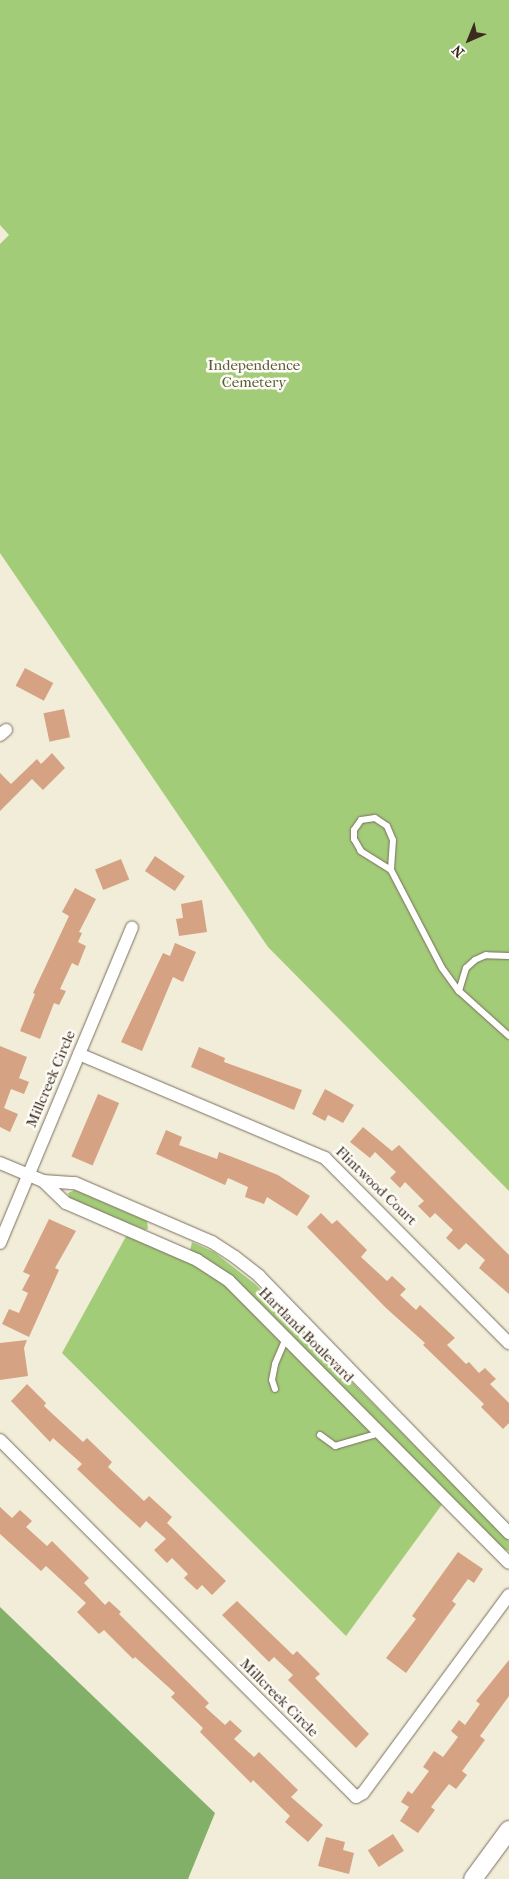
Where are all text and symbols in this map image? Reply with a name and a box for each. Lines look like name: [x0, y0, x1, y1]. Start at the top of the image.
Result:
north arrow: [444, 15, 494, 65]
text: N: [449, 41, 468, 61]
park label: Independence Cemetery: [208, 356, 300, 391]
street label: Millcreek Circle: [22, 1028, 80, 1130]
street label: Flintwood Court: [332, 1143, 420, 1229]
street label: Hartland Boulevard: [255, 1284, 357, 1386]
street label: Millcreek Circle: [236, 1655, 322, 1741]

